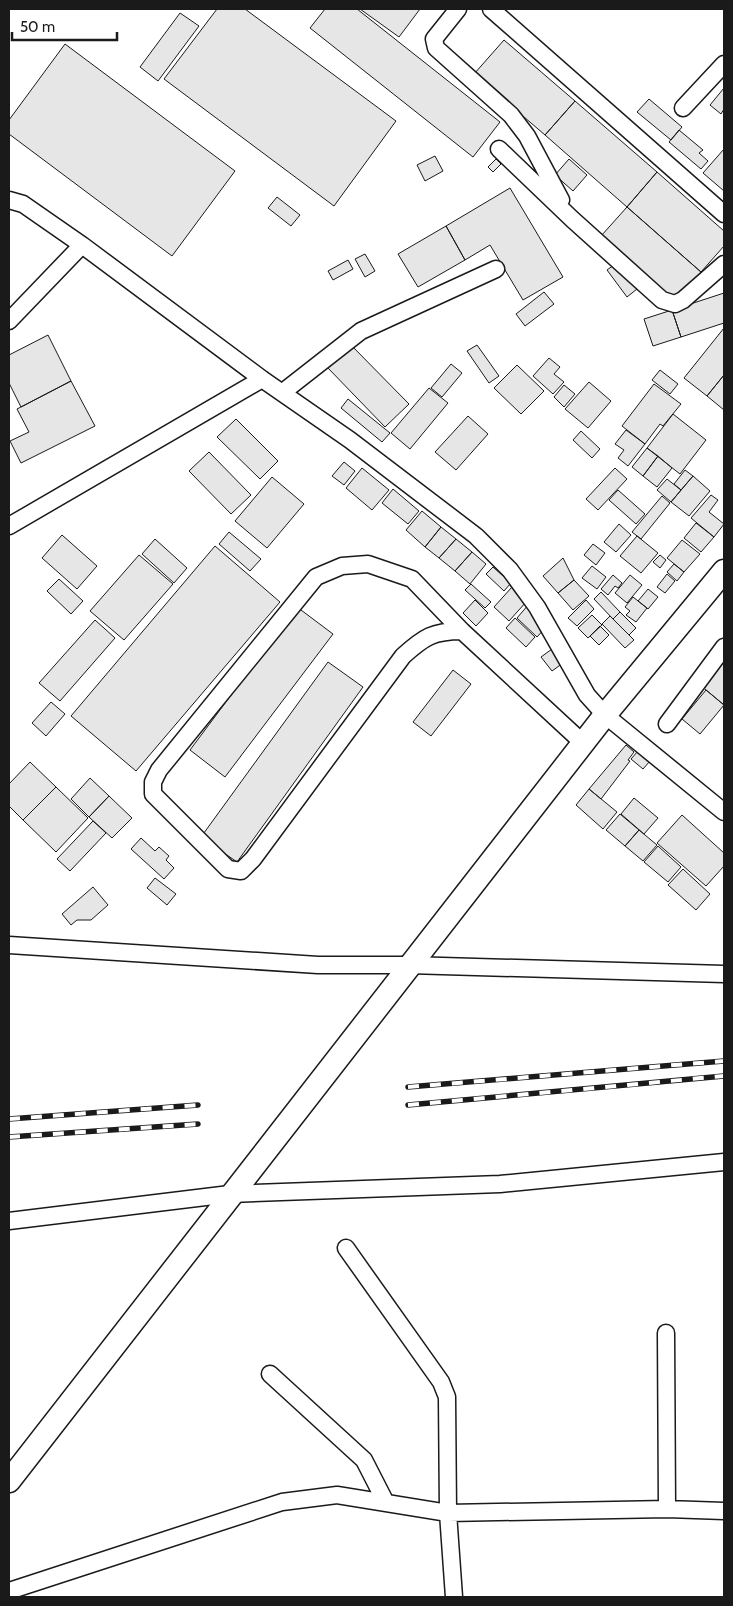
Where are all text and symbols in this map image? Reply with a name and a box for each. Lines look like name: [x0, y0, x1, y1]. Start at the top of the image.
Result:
scale bar: [12, 10, 118, 42]
text: 50 m: [20, 18, 55, 36]

